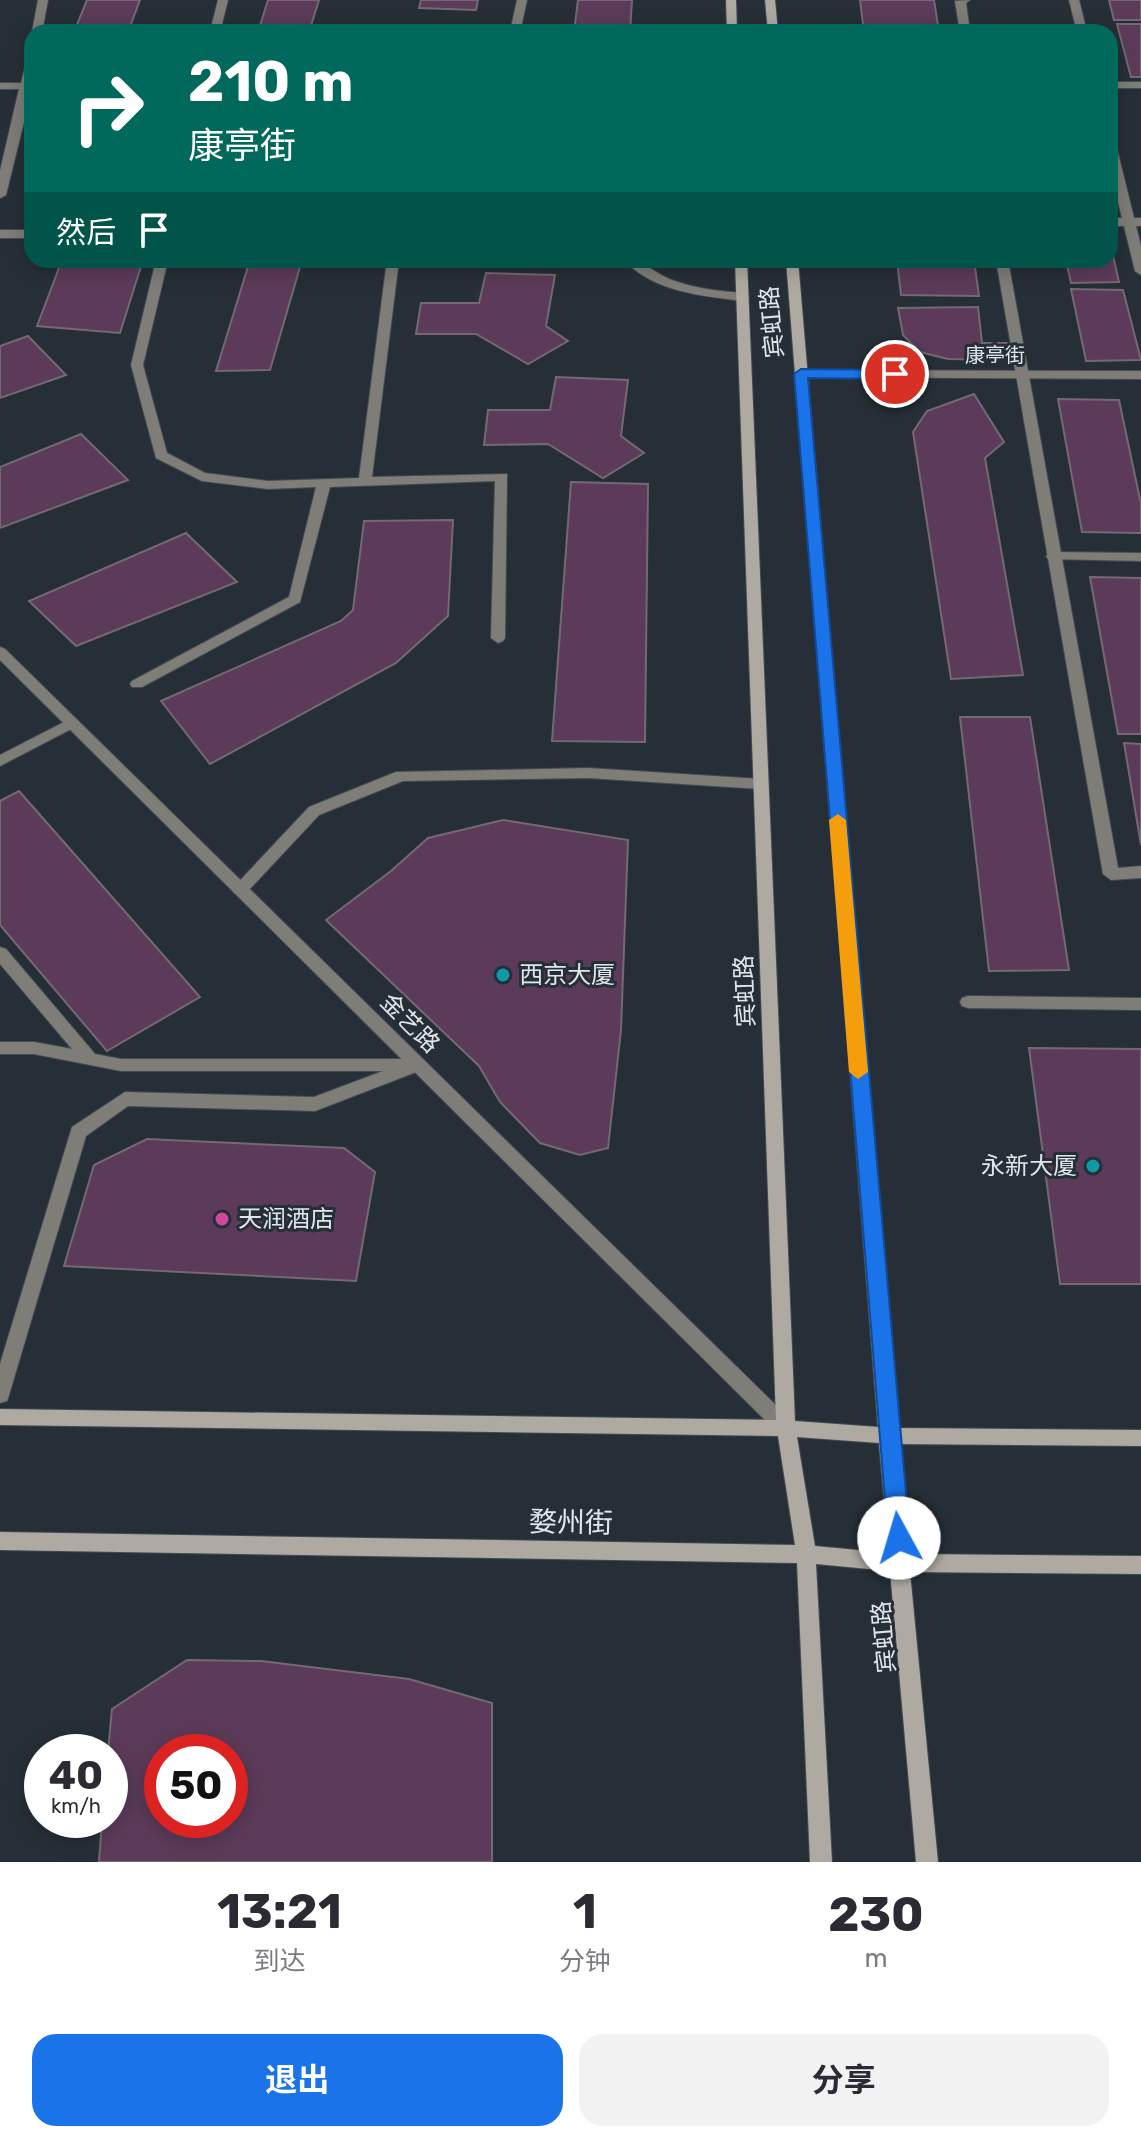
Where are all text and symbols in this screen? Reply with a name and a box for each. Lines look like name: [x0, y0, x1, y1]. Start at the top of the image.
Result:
text: 210 m: [188, 49, 354, 115]
icon: right: [56, 56, 160, 160]
text: 康亭街: [188, 124, 296, 167]
icon: arrive: [132, 208, 176, 252]
text: 然后: [56, 215, 116, 251]
street label: 宾虹路: [755, 285, 789, 359]
pin: [861, 340, 929, 408]
street label: 康亭街: [965, 343, 1025, 367]
icon: arrive: [873, 352, 917, 396]
street label: 宾虹路: [730, 955, 760, 1027]
place label: 西京大厦: [519, 961, 615, 989]
marker: 西京大厦: [494, 966, 512, 984]
street label: 金艺路: [375, 988, 445, 1058]
place label: 永新大厦: [981, 1152, 1077, 1180]
marker: 永新大厦: [1084, 1157, 1102, 1175]
place label: 天润酒店: [238, 1205, 334, 1233]
marker: 天润酒店: [213, 1210, 231, 1228]
position arrow: [857, 1496, 941, 1580]
street label: 婺州街: [529, 1505, 613, 1540]
street label: 宾虹路: [867, 1600, 901, 1674]
speed limit sign: 50: [144, 1734, 248, 1838]
text: 40: [49, 1752, 103, 1799]
text: km/h: [51, 1794, 101, 1818]
text: 13:21: [217, 1883, 342, 1940]
text: 1: [573, 1883, 597, 1940]
text: 230: [828, 1886, 924, 1943]
text: m: [864, 1943, 888, 1974]
text: 到达: [254, 1946, 306, 1977]
text: 分钟: [559, 1946, 611, 1977]
button: 退出: [32, 2034, 563, 2126]
button: 分享: [579, 2034, 1109, 2126]

